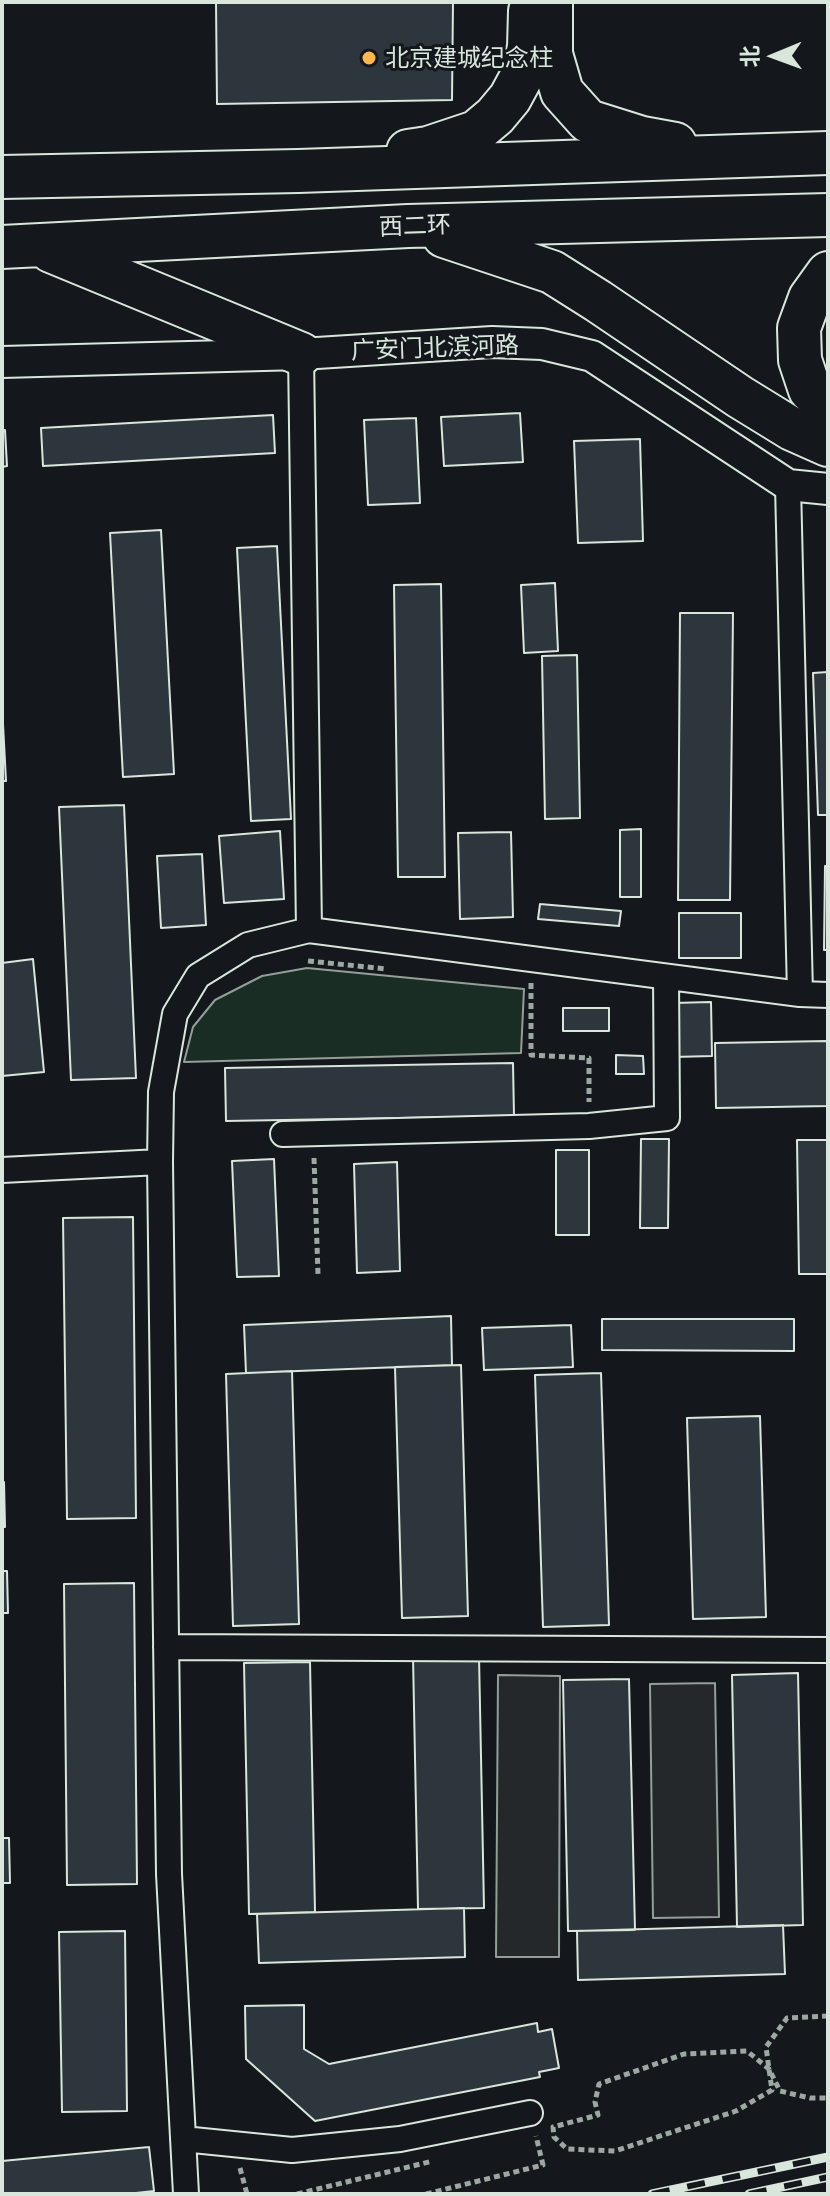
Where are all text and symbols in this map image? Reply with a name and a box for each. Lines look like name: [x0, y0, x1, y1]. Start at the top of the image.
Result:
north arrow: [734, 16, 814, 96]
place label: 北京建城纪念柱: [385, 44, 553, 72]
text: 北: [736, 45, 763, 68]
marker: 北京建城纪念柱: [360, 49, 378, 67]
street label: 西二环: [379, 210, 451, 242]
street label: 广安门北滨河路: [351, 331, 519, 365]

